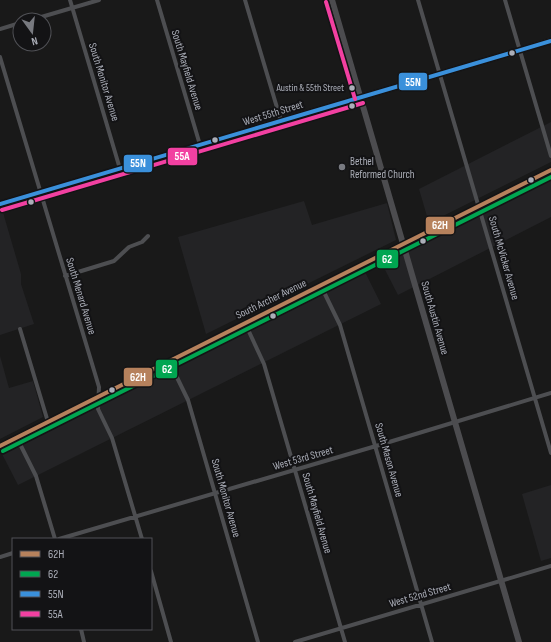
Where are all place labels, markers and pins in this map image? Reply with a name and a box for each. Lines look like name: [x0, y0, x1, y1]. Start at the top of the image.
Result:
unlabelled marker: [507, 48, 517, 58]
place label: Austin & 55th Street: [275, 82, 344, 94]
marker: Austin & 55th Street: [347, 83, 357, 93]
unlabelled marker: [347, 101, 357, 111]
unlabelled marker: [210, 135, 220, 145]
place label: Bethel Reformed Church: [350, 155, 415, 181]
marker: Bethel Reformed Church: [337, 162, 347, 172]
unlabelled marker: [526, 175, 536, 185]
unlabelled marker: [26, 197, 36, 207]
unlabelled marker: [418, 236, 428, 246]
unlabelled marker: [268, 311, 278, 321]
unlabelled marker: [107, 385, 117, 395]

